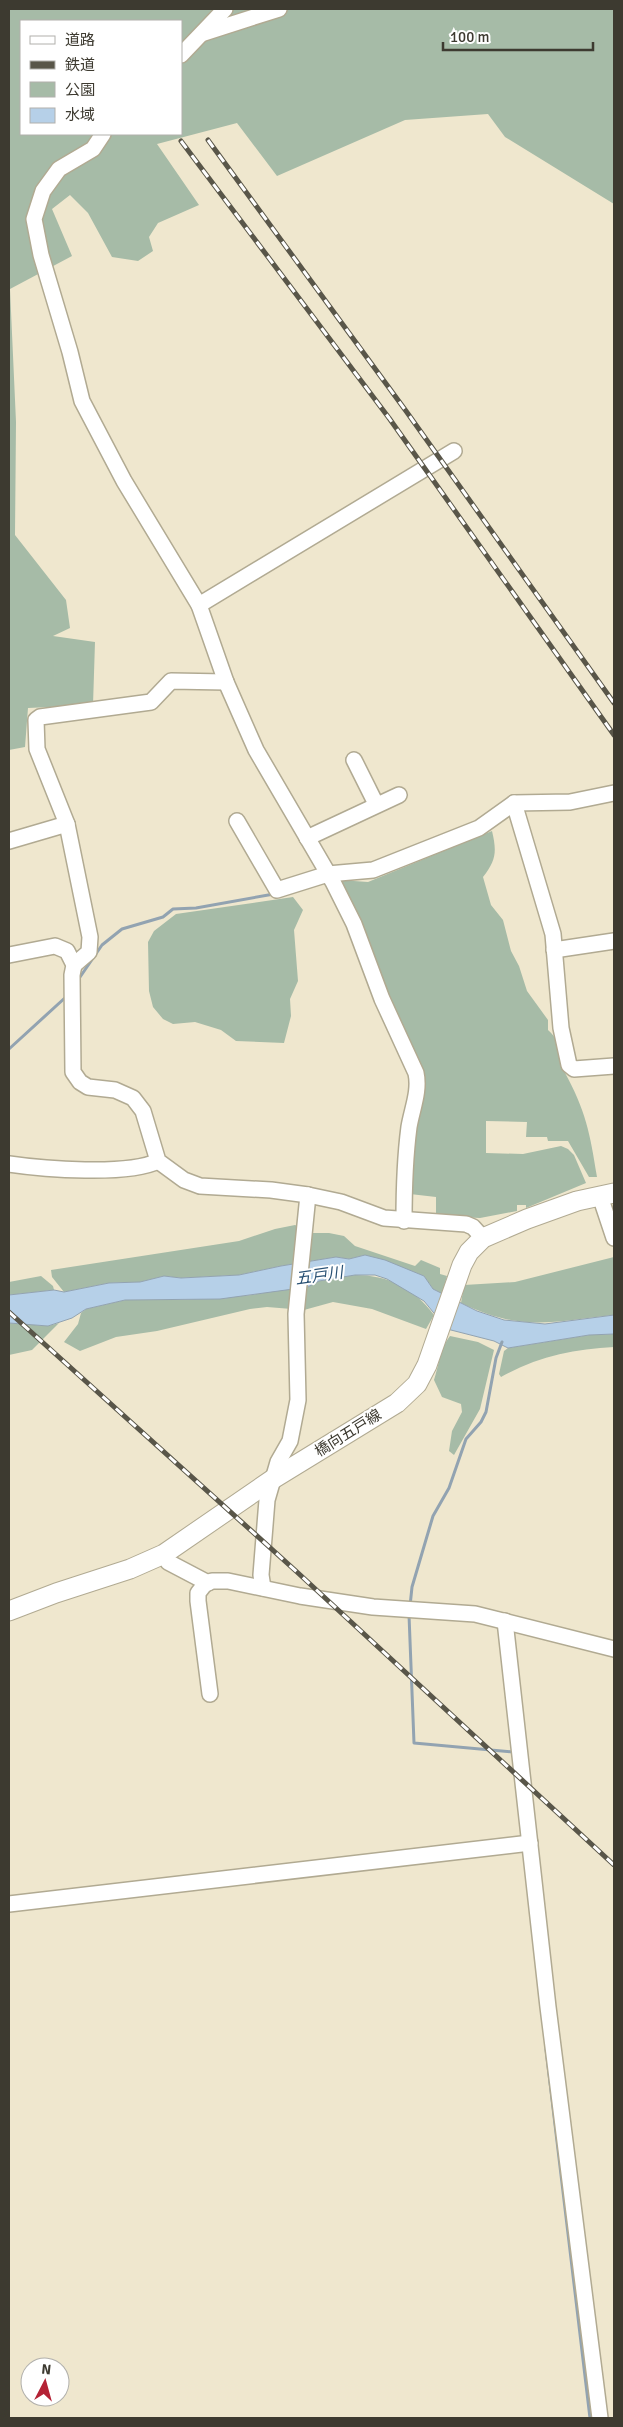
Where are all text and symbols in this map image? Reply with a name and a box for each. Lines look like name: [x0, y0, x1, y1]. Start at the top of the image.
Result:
legend: [20, 20, 182, 135]
scale bar: [443, 20, 593, 52]
text: 100 m: [450, 28, 490, 46]
text: 道路: [65, 31, 95, 49]
text: 鉄道: [65, 56, 95, 74]
text: 公園: [65, 81, 95, 99]
text: 水域: [65, 106, 95, 124]
water label: 五戸川: [294, 1262, 346, 1289]
street label: 橋向五戸線: [311, 1405, 385, 1461]
north arrow: [20, 2357, 70, 2407]
text: N: [41, 2361, 52, 2379]

